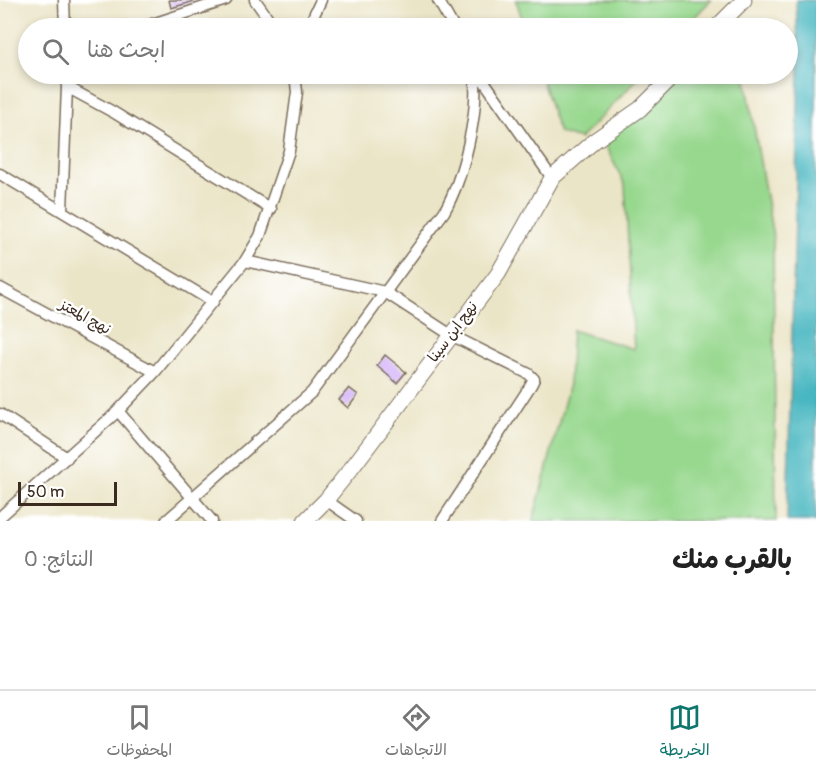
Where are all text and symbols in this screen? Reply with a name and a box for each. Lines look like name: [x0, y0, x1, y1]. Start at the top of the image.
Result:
search box: [18, 18, 798, 84]
icon: search: [39, 35, 72, 68]
text: ابحث هنا: [87, 36, 165, 64]
street label: نهج المعتز: [54, 294, 114, 339]
street label: نهج ابن سينا: [424, 298, 482, 366]
scale bar: [18, 479, 117, 507]
text: 50 m: [27, 482, 64, 502]
text: بالقرب منك: [672, 544, 792, 576]
text: النتائج: 0: [24, 547, 94, 572]
tab: المحفوظات: [106, 701, 172, 764]
tab: الاتجاهات: [385, 701, 447, 764]
tab: الخريطة: [660, 701, 710, 764]

